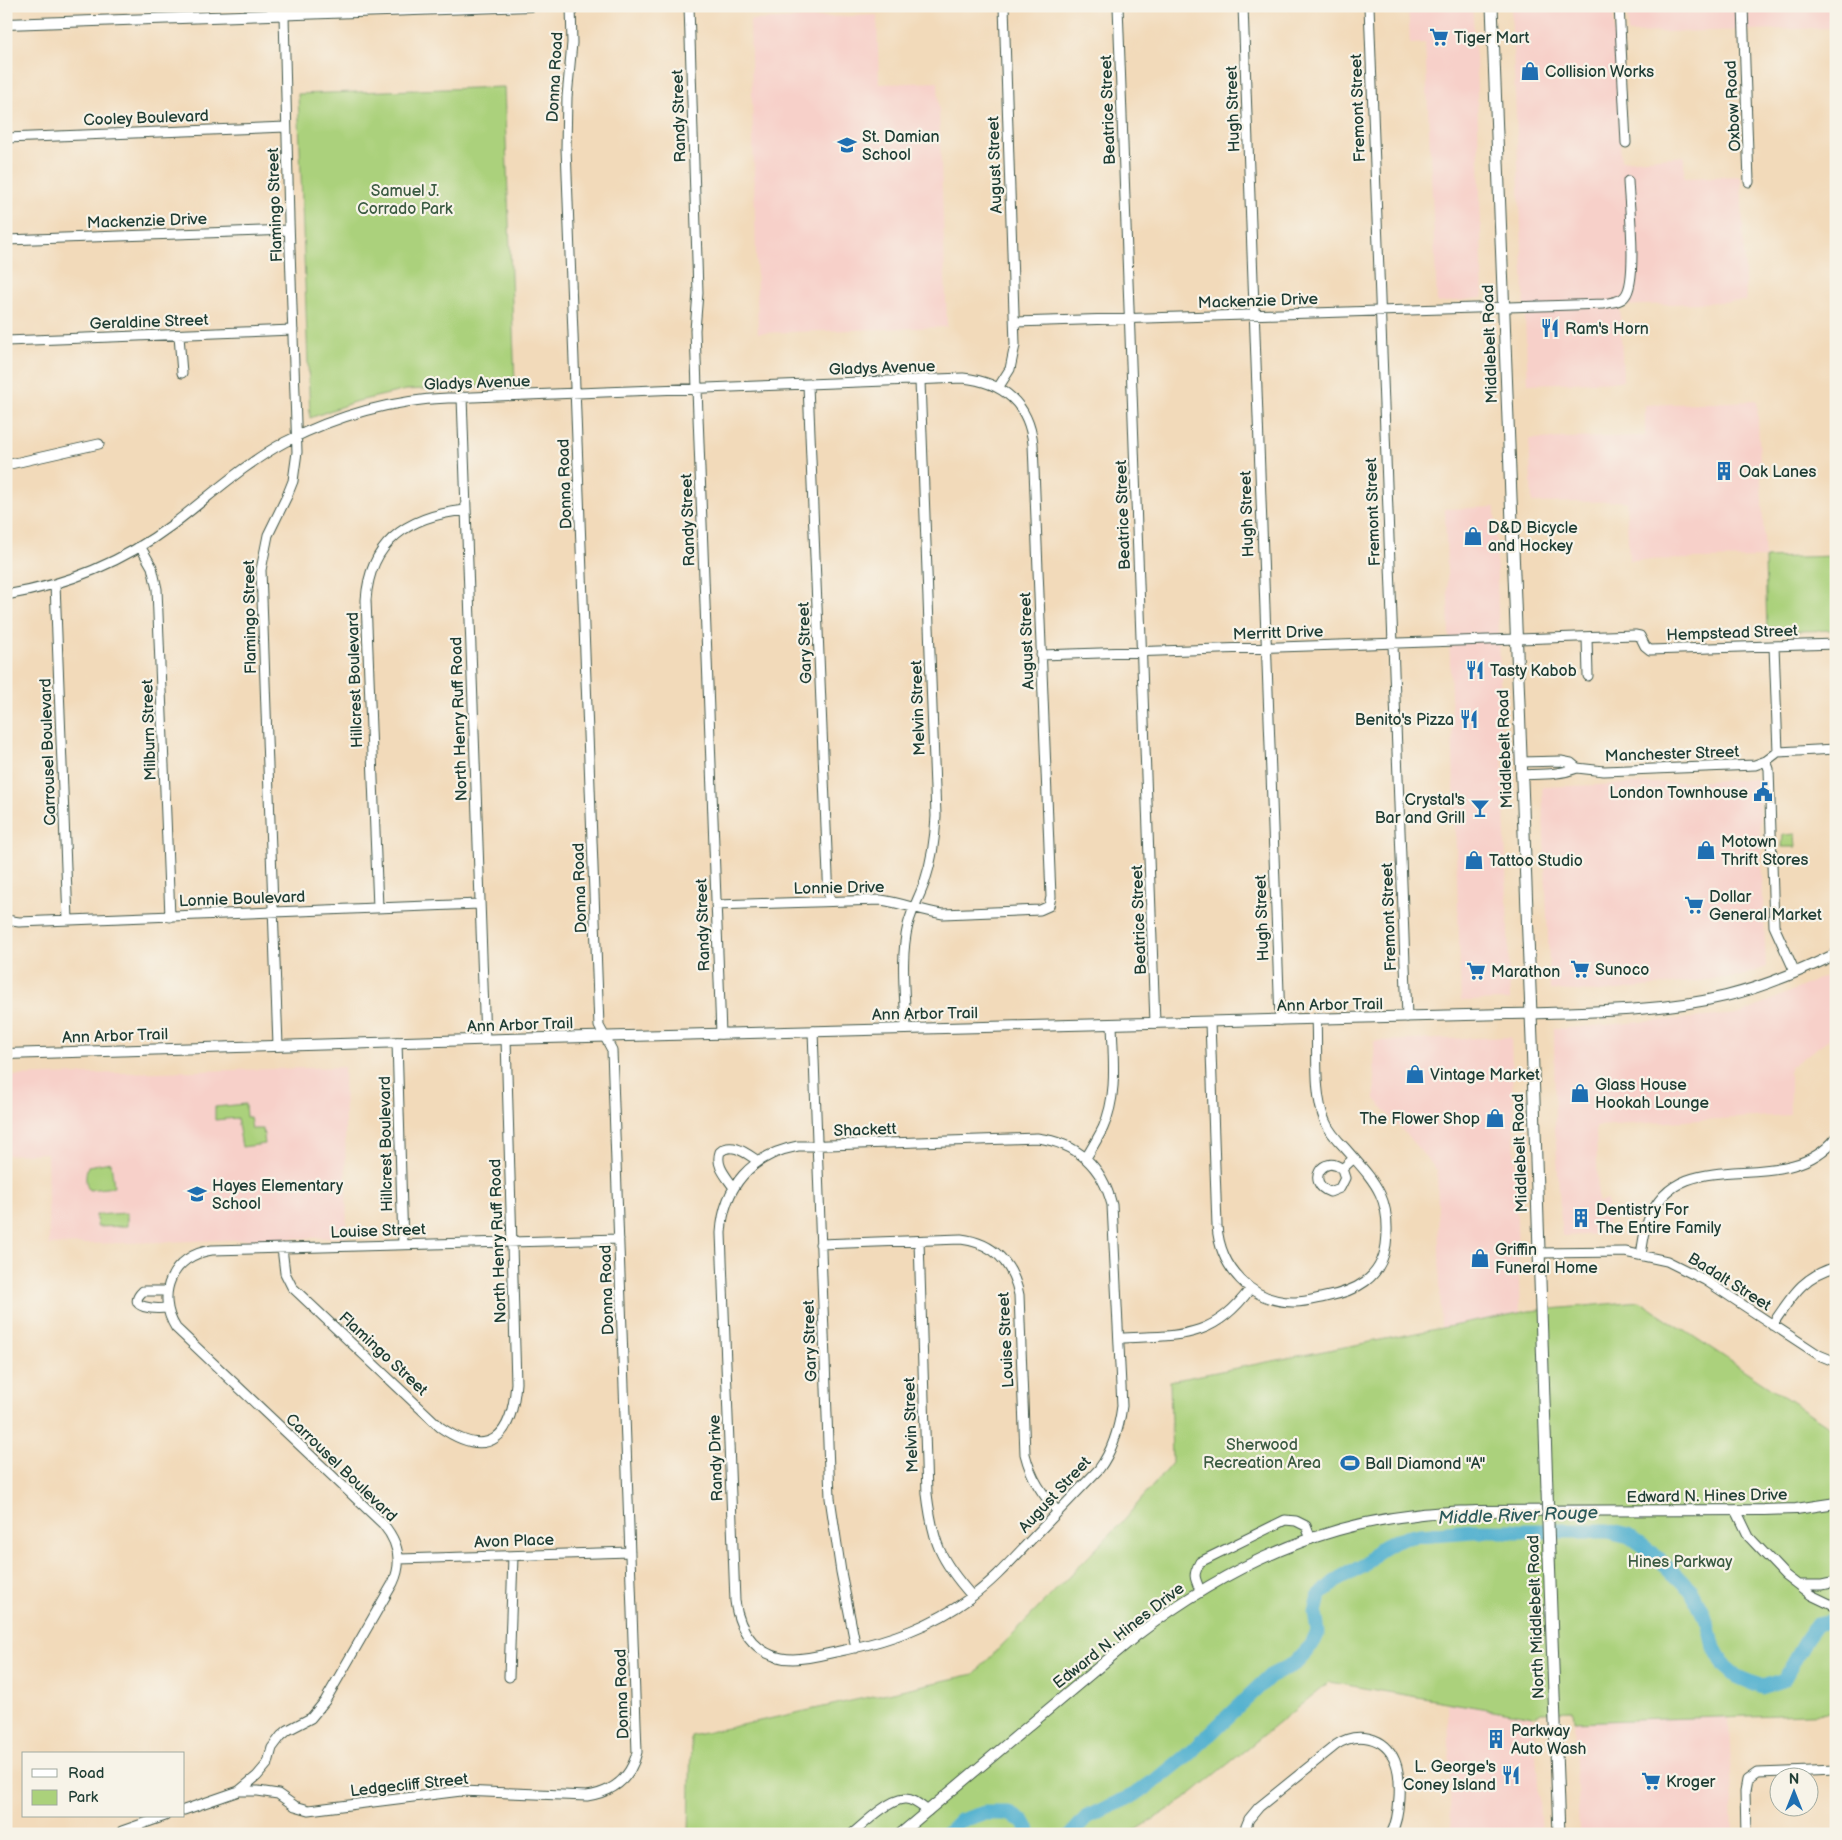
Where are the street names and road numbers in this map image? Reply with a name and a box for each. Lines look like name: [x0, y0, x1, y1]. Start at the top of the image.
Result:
street label: Donna Road: [544, 31, 567, 123]
street label: Fremont Street: [1347, 53, 1370, 163]
street label: Beatrice Street: [1097, 55, 1120, 165]
street label: Oxbow Road: [1722, 60, 1745, 152]
street label: Hugh Street: [1222, 65, 1245, 153]
street label: Randy Street: [668, 69, 691, 163]
street label: Cooley Boulevard: [83, 107, 209, 130]
street label: August Street: [984, 116, 1007, 214]
street label: Flamingo Street: [264, 147, 287, 262]
street label: Mackenzie Drive: [87, 210, 208, 233]
street label: Middlebelt Road: [1479, 284, 1502, 404]
street label: Mackenzie Drive: [1198, 290, 1319, 313]
street label: Geraldine Street: [89, 311, 209, 334]
street label: Gladys Avenue: [828, 357, 936, 380]
street label: Gladys Avenue: [423, 372, 531, 395]
street label: Donna Road: [554, 438, 577, 530]
street label: Fremont Street: [1362, 457, 1385, 567]
street label: Beatrice Street: [1112, 460, 1135, 570]
street label: Hugh Street: [1236, 470, 1259, 558]
street label: Randy Street: [677, 473, 700, 567]
street label: Flamingo Street: [240, 560, 261, 674]
street label: August Street: [1016, 592, 1039, 690]
street label: Gary Street: [795, 602, 816, 684]
street label: Hillcrest Boulevard: [344, 612, 367, 748]
street label: Merritt Drive: [1233, 622, 1324, 645]
street label: Hempstead Street: [1666, 622, 1798, 645]
street label: North Henry Ruff Road: [447, 636, 472, 801]
street label: Melvin Street: [907, 660, 930, 756]
street label: Carrousel Boulevard: [36, 678, 61, 826]
street label: Milburn Street: [138, 679, 161, 781]
street label: Middlebelt Road: [1494, 689, 1517, 809]
street label: Manchester Street: [1605, 743, 1740, 766]
street label: Donna Road: [569, 842, 592, 934]
street label: Fremont Street: [1378, 862, 1401, 972]
street label: Beatrice Street: [1128, 865, 1151, 975]
street label: Hugh Street: [1251, 874, 1274, 962]
street label: Randy Street: [692, 878, 715, 972]
street label: Lonnie Drive: [793, 878, 885, 899]
street label: Lonnie Boulevard: [179, 888, 305, 911]
street label: Ann Arbor Trail: [1277, 995, 1383, 1016]
street label: Ann Arbor Trail: [872, 1004, 978, 1025]
street label: Ann Arbor Trail: [467, 1014, 573, 1037]
street label: Ann Arbor Trail: [62, 1025, 168, 1048]
street label: Hillcrest Boulevard: [376, 1076, 397, 1212]
street label: Middlebelt Road: [1509, 1093, 1532, 1213]
street label: Shackett: [833, 1120, 897, 1141]
street label: North Henry Ruff Road: [486, 1158, 511, 1323]
street label: Louise Street: [330, 1220, 426, 1243]
street label: Donna Road: [596, 1244, 619, 1336]
street label: Badalt Street: [1684, 1249, 1774, 1315]
street label: Louise Street: [995, 1292, 1018, 1388]
street label: Gary Street: [800, 1300, 821, 1382]
street label: Flamingo Street: [335, 1308, 431, 1400]
street label: Melvin Street: [900, 1377, 923, 1473]
street label: Carrousel Boulevard: [281, 1410, 401, 1526]
street label: Randy Drive: [705, 1414, 728, 1502]
street label: August Street: [1015, 1453, 1095, 1537]
street label: Edward N. Hines Drive: [1626, 1486, 1788, 1507]
street label: Avon Place: [474, 1531, 555, 1552]
street label: North Middlebelt Road: [1524, 1535, 1549, 1699]
street label: Edward N. Hines Drive: [1050, 1579, 1189, 1693]
street label: Donna Road: [611, 1648, 634, 1740]
street label: Ledgecliff Street: [349, 1770, 469, 1801]

